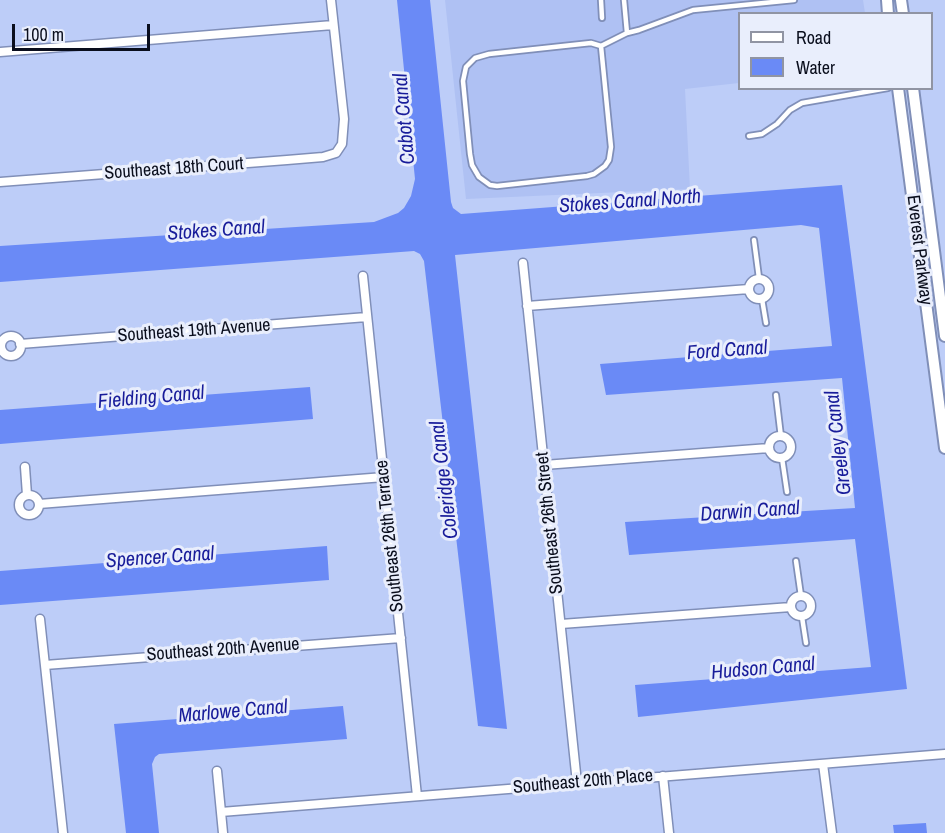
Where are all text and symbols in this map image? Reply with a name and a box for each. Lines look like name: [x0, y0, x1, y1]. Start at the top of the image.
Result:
scale bar: [15, 12, 153, 50]
legend: [738, 12, 933, 90]
text: 100 m: [23, 22, 64, 47]
text: Road: [796, 25, 831, 50]
text: Water: [796, 55, 835, 80]
water label: Cabot Canal: [389, 73, 421, 165]
street label: Southeast 18th Court: [104, 153, 244, 185]
water label: Stokes Canal North: [558, 185, 702, 219]
street label: Everest Parkway: [902, 194, 936, 306]
water label: Stokes Canal: [167, 216, 265, 246]
street label: Southeast 19th Avenue: [117, 315, 271, 347]
water label: Ford Canal: [686, 336, 768, 366]
water label: Fielding Canal: [97, 381, 205, 415]
water label: Greeley Canal: [821, 390, 857, 496]
water label: Coleridge Canal: [426, 420, 464, 540]
street label: Southeast 26th Street: [532, 451, 568, 595]
street label: Southeast 26th Terrace: [371, 459, 409, 613]
water label: Darwin Canal: [700, 497, 800, 527]
water label: Spencer Canal: [105, 542, 215, 574]
street label: Southeast 20th Avenue: [146, 634, 300, 666]
water label: Hudson Canal: [710, 653, 816, 685]
water label: Marlowe Canal: [177, 695, 289, 729]
street label: Southeast 20th Place: [512, 765, 654, 799]

